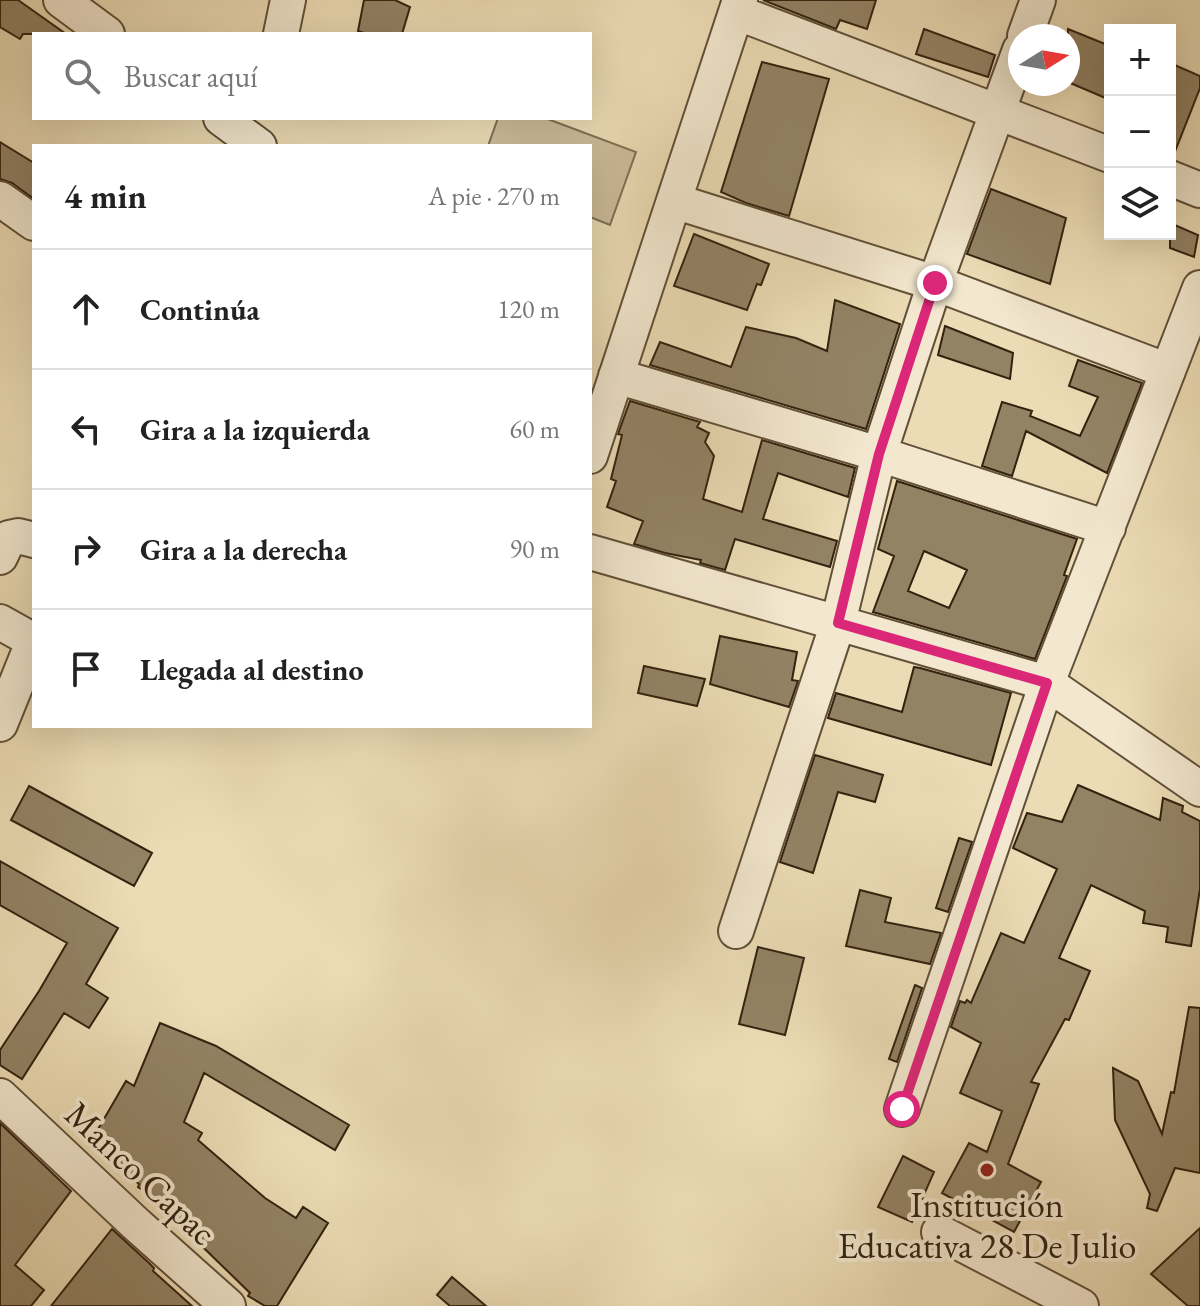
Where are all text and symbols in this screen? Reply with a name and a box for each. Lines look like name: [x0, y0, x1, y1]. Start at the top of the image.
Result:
north arrow: [1008, 24, 1080, 96]
map controls: [1104, 24, 1176, 240]
button: +: [1104, 24, 1176, 96]
search box: [32, 32, 592, 120]
icon: search: [60, 54, 104, 98]
text: Buscar aquí: [124, 57, 258, 96]
button: −: [1104, 96, 1176, 168]
button: layers: [1104, 168, 1176, 240]
text: 4 min: [64, 174, 147, 218]
text: A pie · 270 m: [428, 179, 560, 213]
route end: [917, 265, 953, 301]
icon: ahead: [64, 287, 108, 331]
text: Continúa: [140, 290, 260, 329]
text: 120 m: [497, 292, 560, 326]
icon: left: [64, 407, 108, 451]
text: Gira a la izquierda: [140, 410, 370, 449]
text: 60 m: [510, 412, 560, 446]
icon: right: [64, 527, 108, 571]
text: Gira a la derecha: [140, 530, 347, 569]
text: 90 m: [510, 532, 560, 566]
icon: arrive: [64, 647, 108, 691]
text: Llegada al destino: [140, 650, 364, 689]
street label: Manco Capac: [55, 1091, 227, 1255]
route start: [884, 1091, 920, 1127]
marker: Institución Educativa 28 De Julio: [978, 1161, 996, 1179]
place label: Institución Educativa 28 De Julio: [838, 1181, 1136, 1269]

